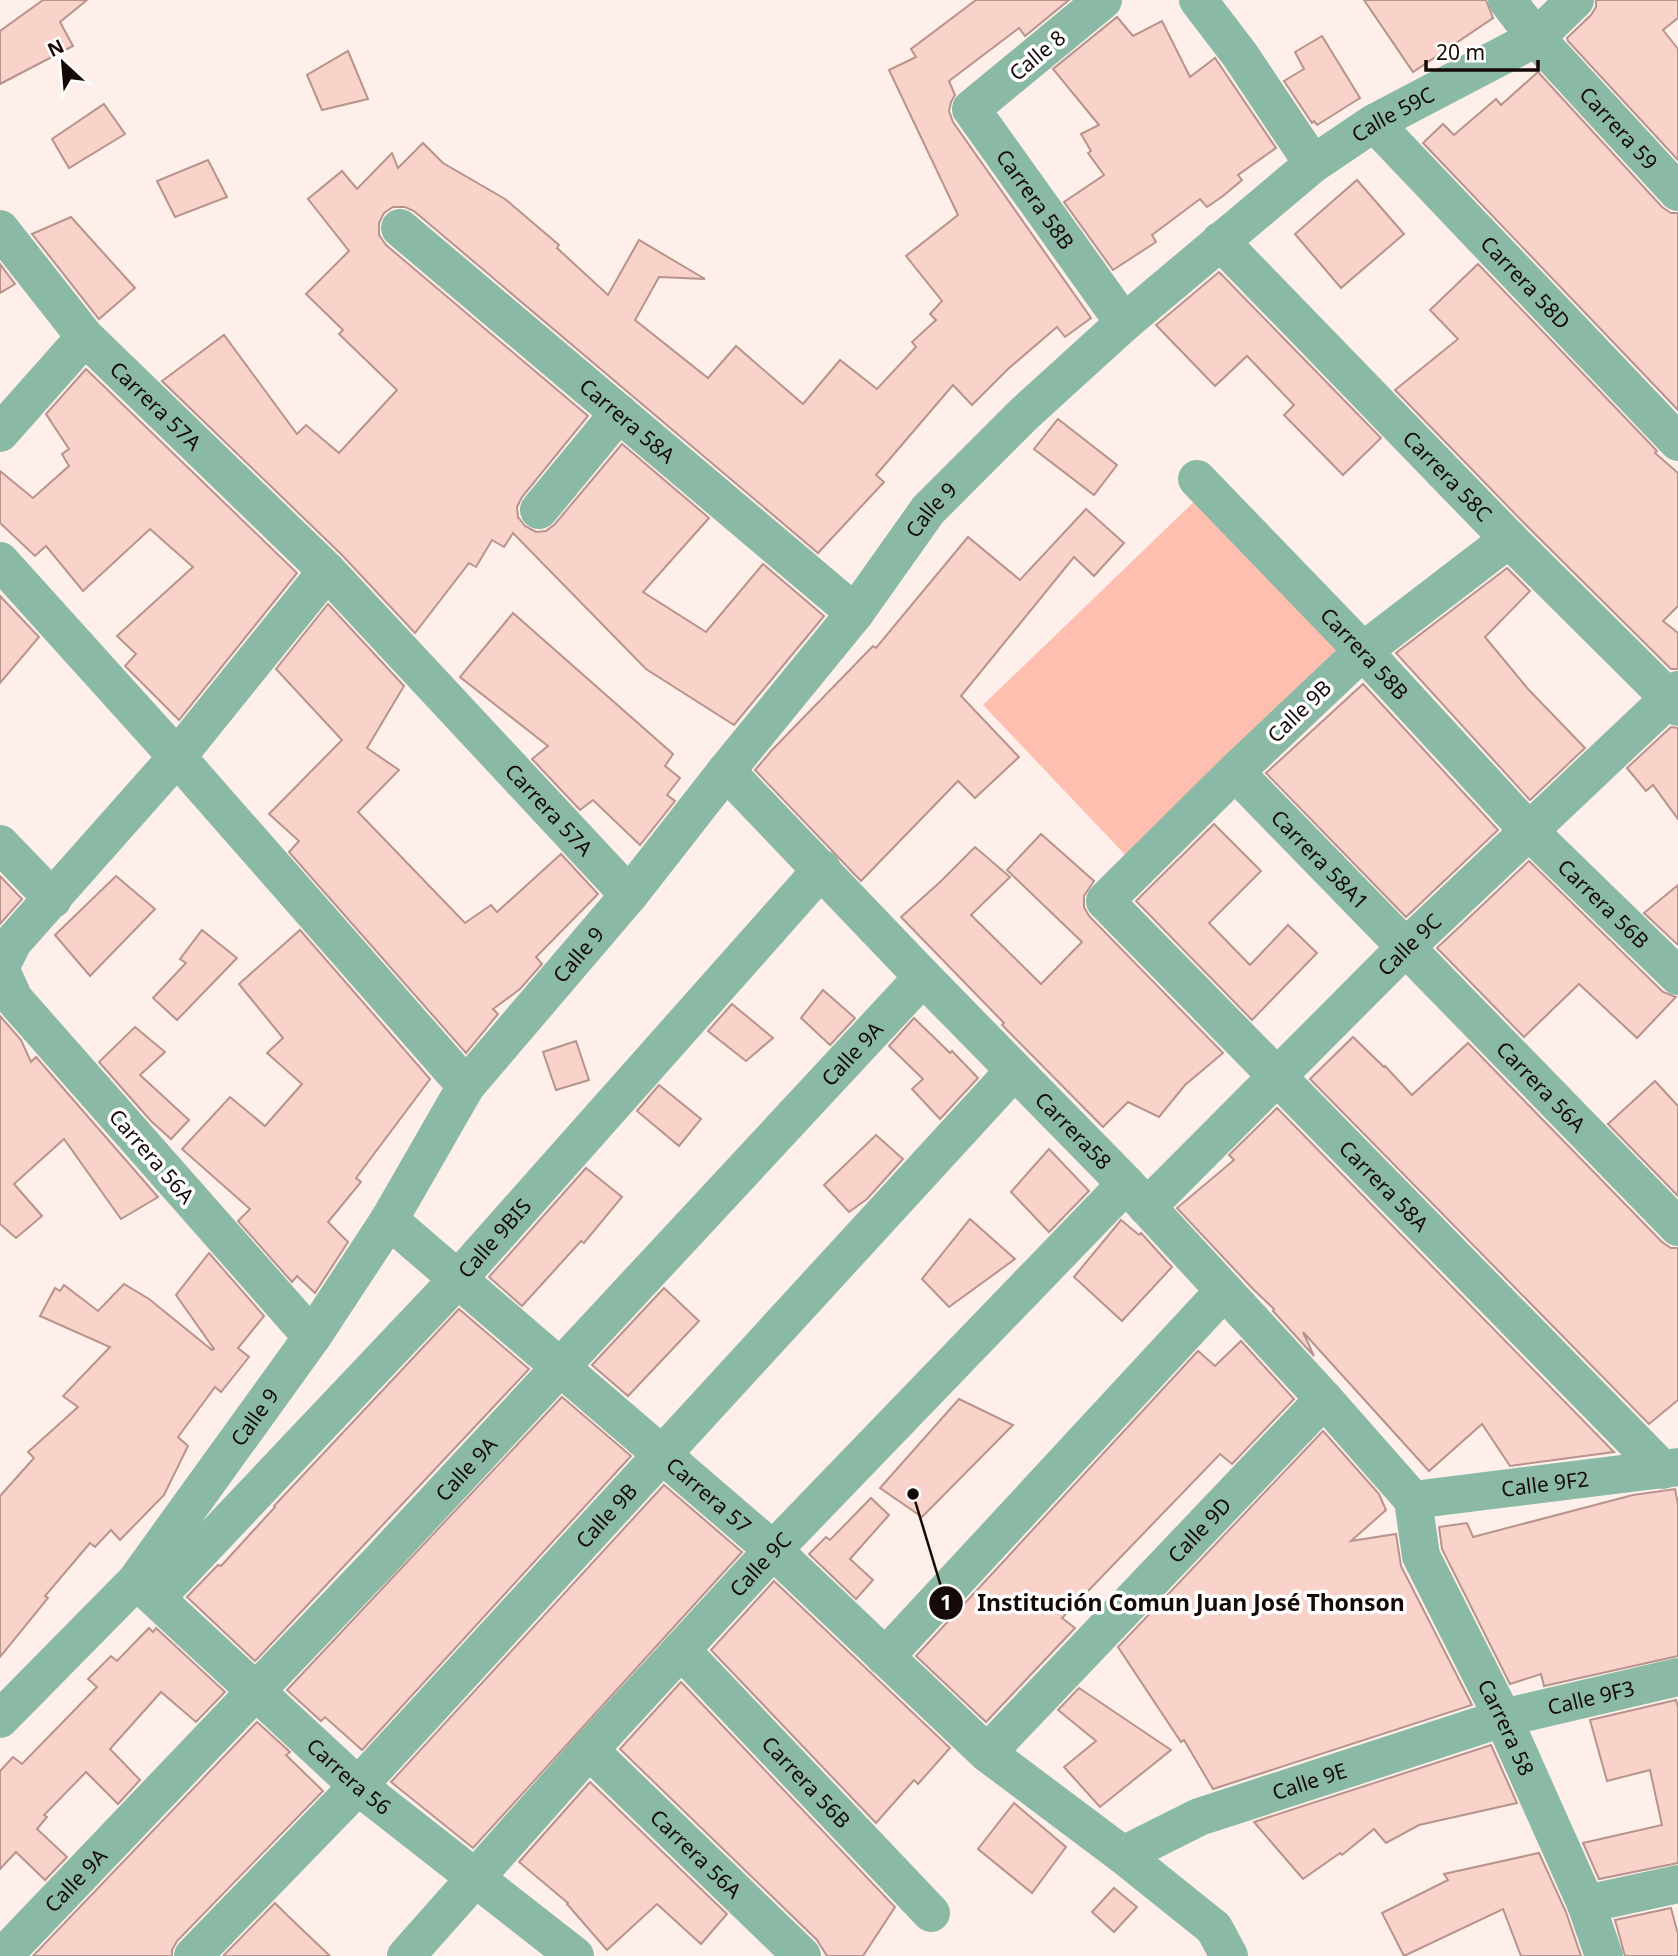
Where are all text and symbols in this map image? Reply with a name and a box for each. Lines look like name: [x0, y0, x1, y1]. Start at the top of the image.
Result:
street label: Calle 8: [1003, 23, 1071, 87]
north arrow: [28, 28, 98, 98]
scale bar: [1426, 28, 1538, 72]
text: N: [43, 33, 68, 63]
text: 20 m: [1436, 38, 1485, 66]
street label: Calle 59C: [1346, 80, 1439, 148]
street label: Carrera 59: [1573, 80, 1664, 175]
street label: Carrera 58B: [990, 143, 1081, 255]
street label: Carrera 58D: [1475, 230, 1577, 335]
street label: Carrera 57A: [104, 355, 208, 457]
street label: Carrera 58A: [574, 372, 682, 469]
street label: Carrera 58C: [1397, 424, 1498, 527]
street label: Calle 9: [899, 476, 962, 543]
street label: Carrera 58B: [1314, 601, 1415, 706]
street label: Calle 9B: [1261, 674, 1337, 748]
street label: Carrera 57A: [499, 757, 600, 862]
street label: Carrera 58A1: [1265, 803, 1375, 915]
street label: Carrera 56B: [1552, 853, 1655, 954]
street label: Calle 9C: [1371, 907, 1447, 982]
street label: Calle 9: [546, 921, 610, 988]
street label: Calle 9A: [815, 1015, 889, 1092]
street label: Carrera 56A: [1490, 1035, 1592, 1139]
street label: Carrera58: [1029, 1086, 1118, 1175]
street label: Carrera 56A: [103, 1103, 201, 1210]
street label: Carrera 58A: [1333, 1134, 1435, 1238]
street label: Calle 9BIS: [451, 1192, 537, 1284]
street label: Calle 9: [224, 1382, 285, 1452]
street label: Calle 9A: [429, 1430, 503, 1507]
street label: Carrera 57: [661, 1451, 757, 1539]
street label: Calle 9F2: [1500, 1464, 1590, 1503]
street label: Calle 9B: [569, 1477, 643, 1554]
street label: Calle 9D: [1161, 1491, 1237, 1569]
street label: Calle 9C: [723, 1526, 797, 1603]
callout: Institución Comun Juan José Thonson: [929, 1581, 1419, 1625]
text: Institución Comun Juan José Thonson: [977, 1586, 1405, 1618]
text: 1: [940, 1588, 952, 1616]
street label: Carrera 58: [1472, 1674, 1541, 1780]
street label: Calle 9F3: [1545, 1674, 1637, 1721]
street label: Carrera 56B: [756, 1730, 857, 1834]
street label: Carrera 56: [301, 1732, 397, 1821]
street label: Calle 9E: [1268, 1756, 1350, 1806]
street label: Carrera 56A: [644, 1803, 748, 1905]
street label: Calle 9A: [38, 1842, 113, 1918]

